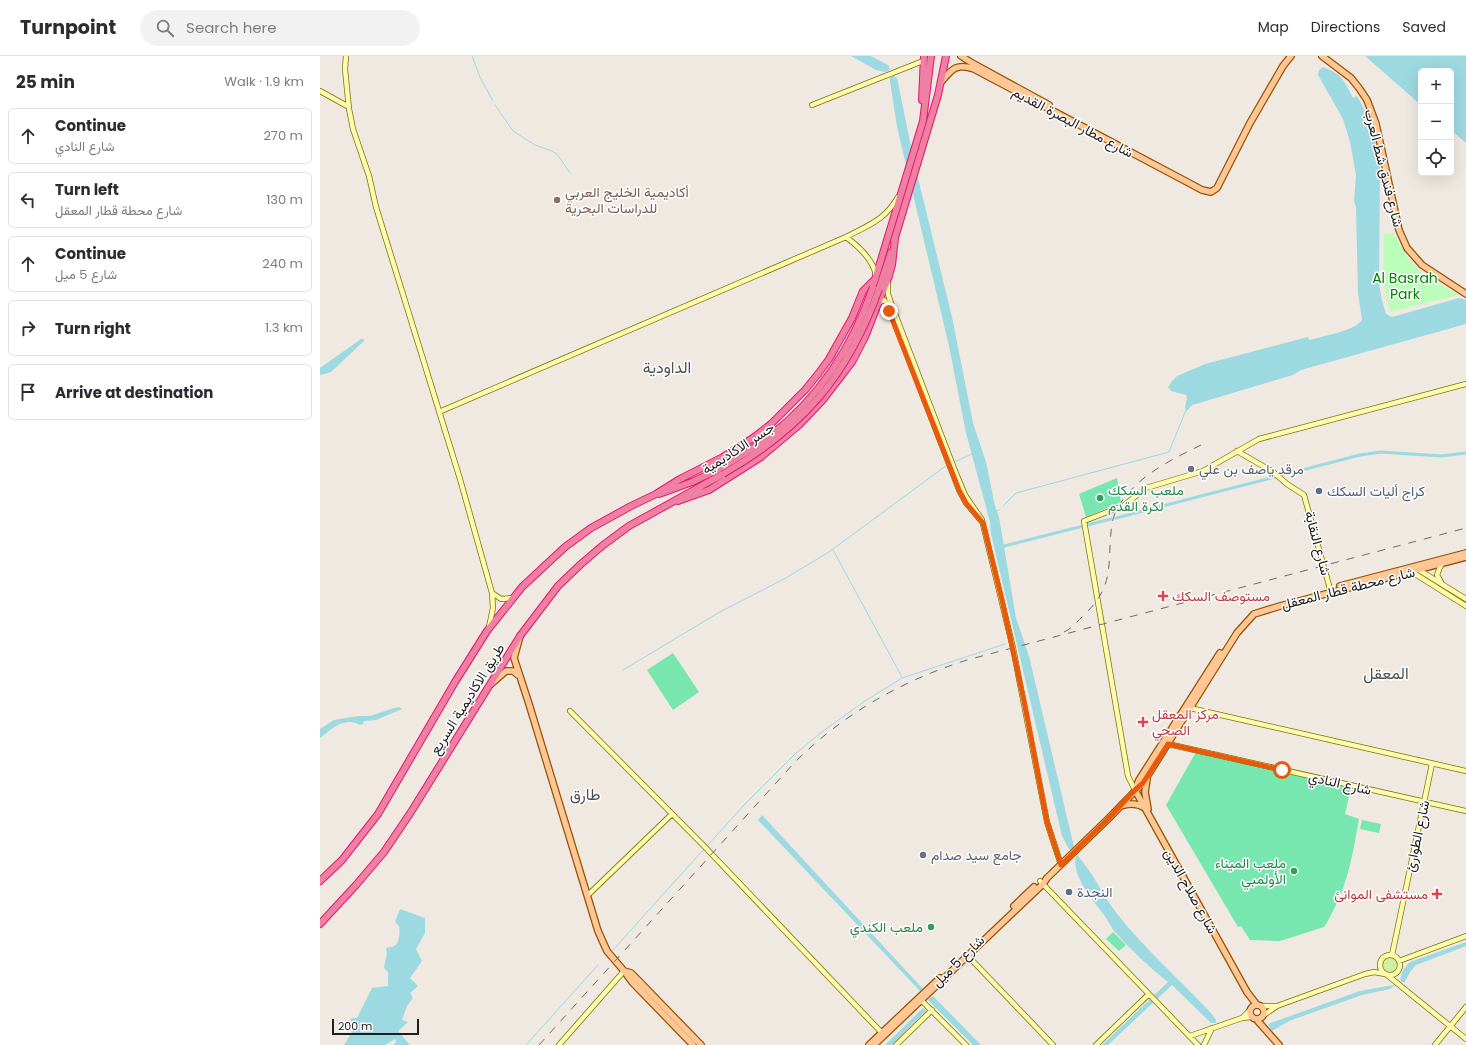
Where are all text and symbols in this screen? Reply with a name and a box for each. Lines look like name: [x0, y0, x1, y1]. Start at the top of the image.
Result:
search box: [140, 10, 420, 46]
text: Turnpoint: [20, 14, 116, 41]
icon: search: [154, 17, 176, 39]
text: Search here: [186, 17, 276, 38]
text: Map: [1258, 17, 1289, 37]
text: Directions: [1311, 17, 1380, 37]
text: Saved: [1402, 17, 1446, 37]
map controls: [1418, 68, 1454, 176]
button: +: [1418, 68, 1454, 104]
text: 25 min: [16, 70, 75, 94]
text: Walk · 1.9 km: [224, 72, 304, 91]
street label: شارع مطار البصرة القديم: [1008, 82, 1137, 163]
button: −: [1418, 104, 1454, 140]
street label: شارع فندق شط العرب: [1359, 107, 1408, 229]
text: Continue: [55, 115, 126, 136]
icon: ahead: [17, 125, 39, 147]
text: 270 m: [263, 126, 303, 145]
text: شارع النادي: [55, 137, 115, 156]
button: locate: [1418, 140, 1454, 176]
text: Turn left: [55, 179, 119, 200]
place label: أكاديمية الخليج العربي للدراسات البحرية: [565, 182, 689, 218]
icon: left: [17, 189, 39, 211]
text: 130 m: [266, 190, 303, 209]
marker: أكاديمية الخليج العربي للدراسات البحرية: [552, 195, 562, 205]
text: شارع محطة قطار المعقل: [55, 201, 182, 220]
text: Continue: [55, 243, 126, 264]
icon: ahead: [17, 253, 39, 275]
text: 240 m: [262, 254, 303, 273]
text: شارع 5 ميل: [55, 265, 117, 284]
park label: Al Basrah Park: [1372, 268, 1438, 304]
route end: [880, 302, 898, 320]
icon: right: [17, 317, 39, 339]
text: Turn right: [55, 318, 131, 339]
text: 1.3 km: [265, 318, 303, 337]
district label: الداودية: [643, 356, 691, 379]
icon: arrive: [17, 381, 39, 403]
text: Arrive at destination: [55, 382, 213, 403]
street label: جسر الاكاديمية: [698, 417, 778, 479]
place label: مرقد ياصف بن علي: [1199, 459, 1304, 481]
marker: مرقد ياصف بن علي: [1186, 464, 1196, 474]
place label: ملعب السكك لكرة القدم: [1108, 480, 1184, 516]
place label: كراج أليات السكك: [1327, 481, 1425, 502]
marker: كراج أليات السكك: [1314, 486, 1324, 496]
marker: ملعب السكك لكرة القدم: [1095, 493, 1105, 503]
street label: شارع النقابة: [1299, 509, 1336, 578]
street label: شارع محطة قطار المعقل: [1279, 562, 1417, 615]
place label: مستوصف السكك: [1172, 586, 1270, 606]
marker: مستوصف السكك: [1157, 590, 1169, 602]
street label: طريق الاكاديمية السريع: [425, 640, 510, 759]
district label: المعقل: [1363, 662, 1409, 685]
place label: مركز المعقل الصحي: [1152, 704, 1219, 742]
marker: مركز المعقل الصحي: [1137, 716, 1149, 728]
route start: [1273, 761, 1291, 779]
street label: شارع النادي: [1306, 766, 1373, 802]
district label: طارق: [570, 783, 600, 806]
street label: شارع الطوارئ: [1400, 798, 1435, 874]
place label: جامع سيد صدام: [931, 845, 1022, 866]
street label: شارع صلاح الدين: [1158, 845, 1223, 938]
marker: جامع سيد صدام: [918, 850, 928, 860]
place label: ملعب الميناء الأولمبي: [1215, 853, 1286, 891]
marker: ملعب الميناء الأولمبي: [1289, 866, 1299, 876]
place label: النجدة: [1077, 882, 1113, 902]
place label: مستشفى الموانئ: [1334, 884, 1428, 904]
marker: النجدة: [1064, 887, 1074, 897]
marker: مستشفى الموانئ: [1431, 888, 1443, 900]
place label: ملعب الكندي: [850, 917, 923, 939]
marker: ملعب الكندي: [926, 922, 936, 932]
street label: شارع 5 ميل: [927, 931, 990, 992]
scale bar: [332, 1017, 419, 1036]
text: 200 m: [338, 1018, 372, 1034]

